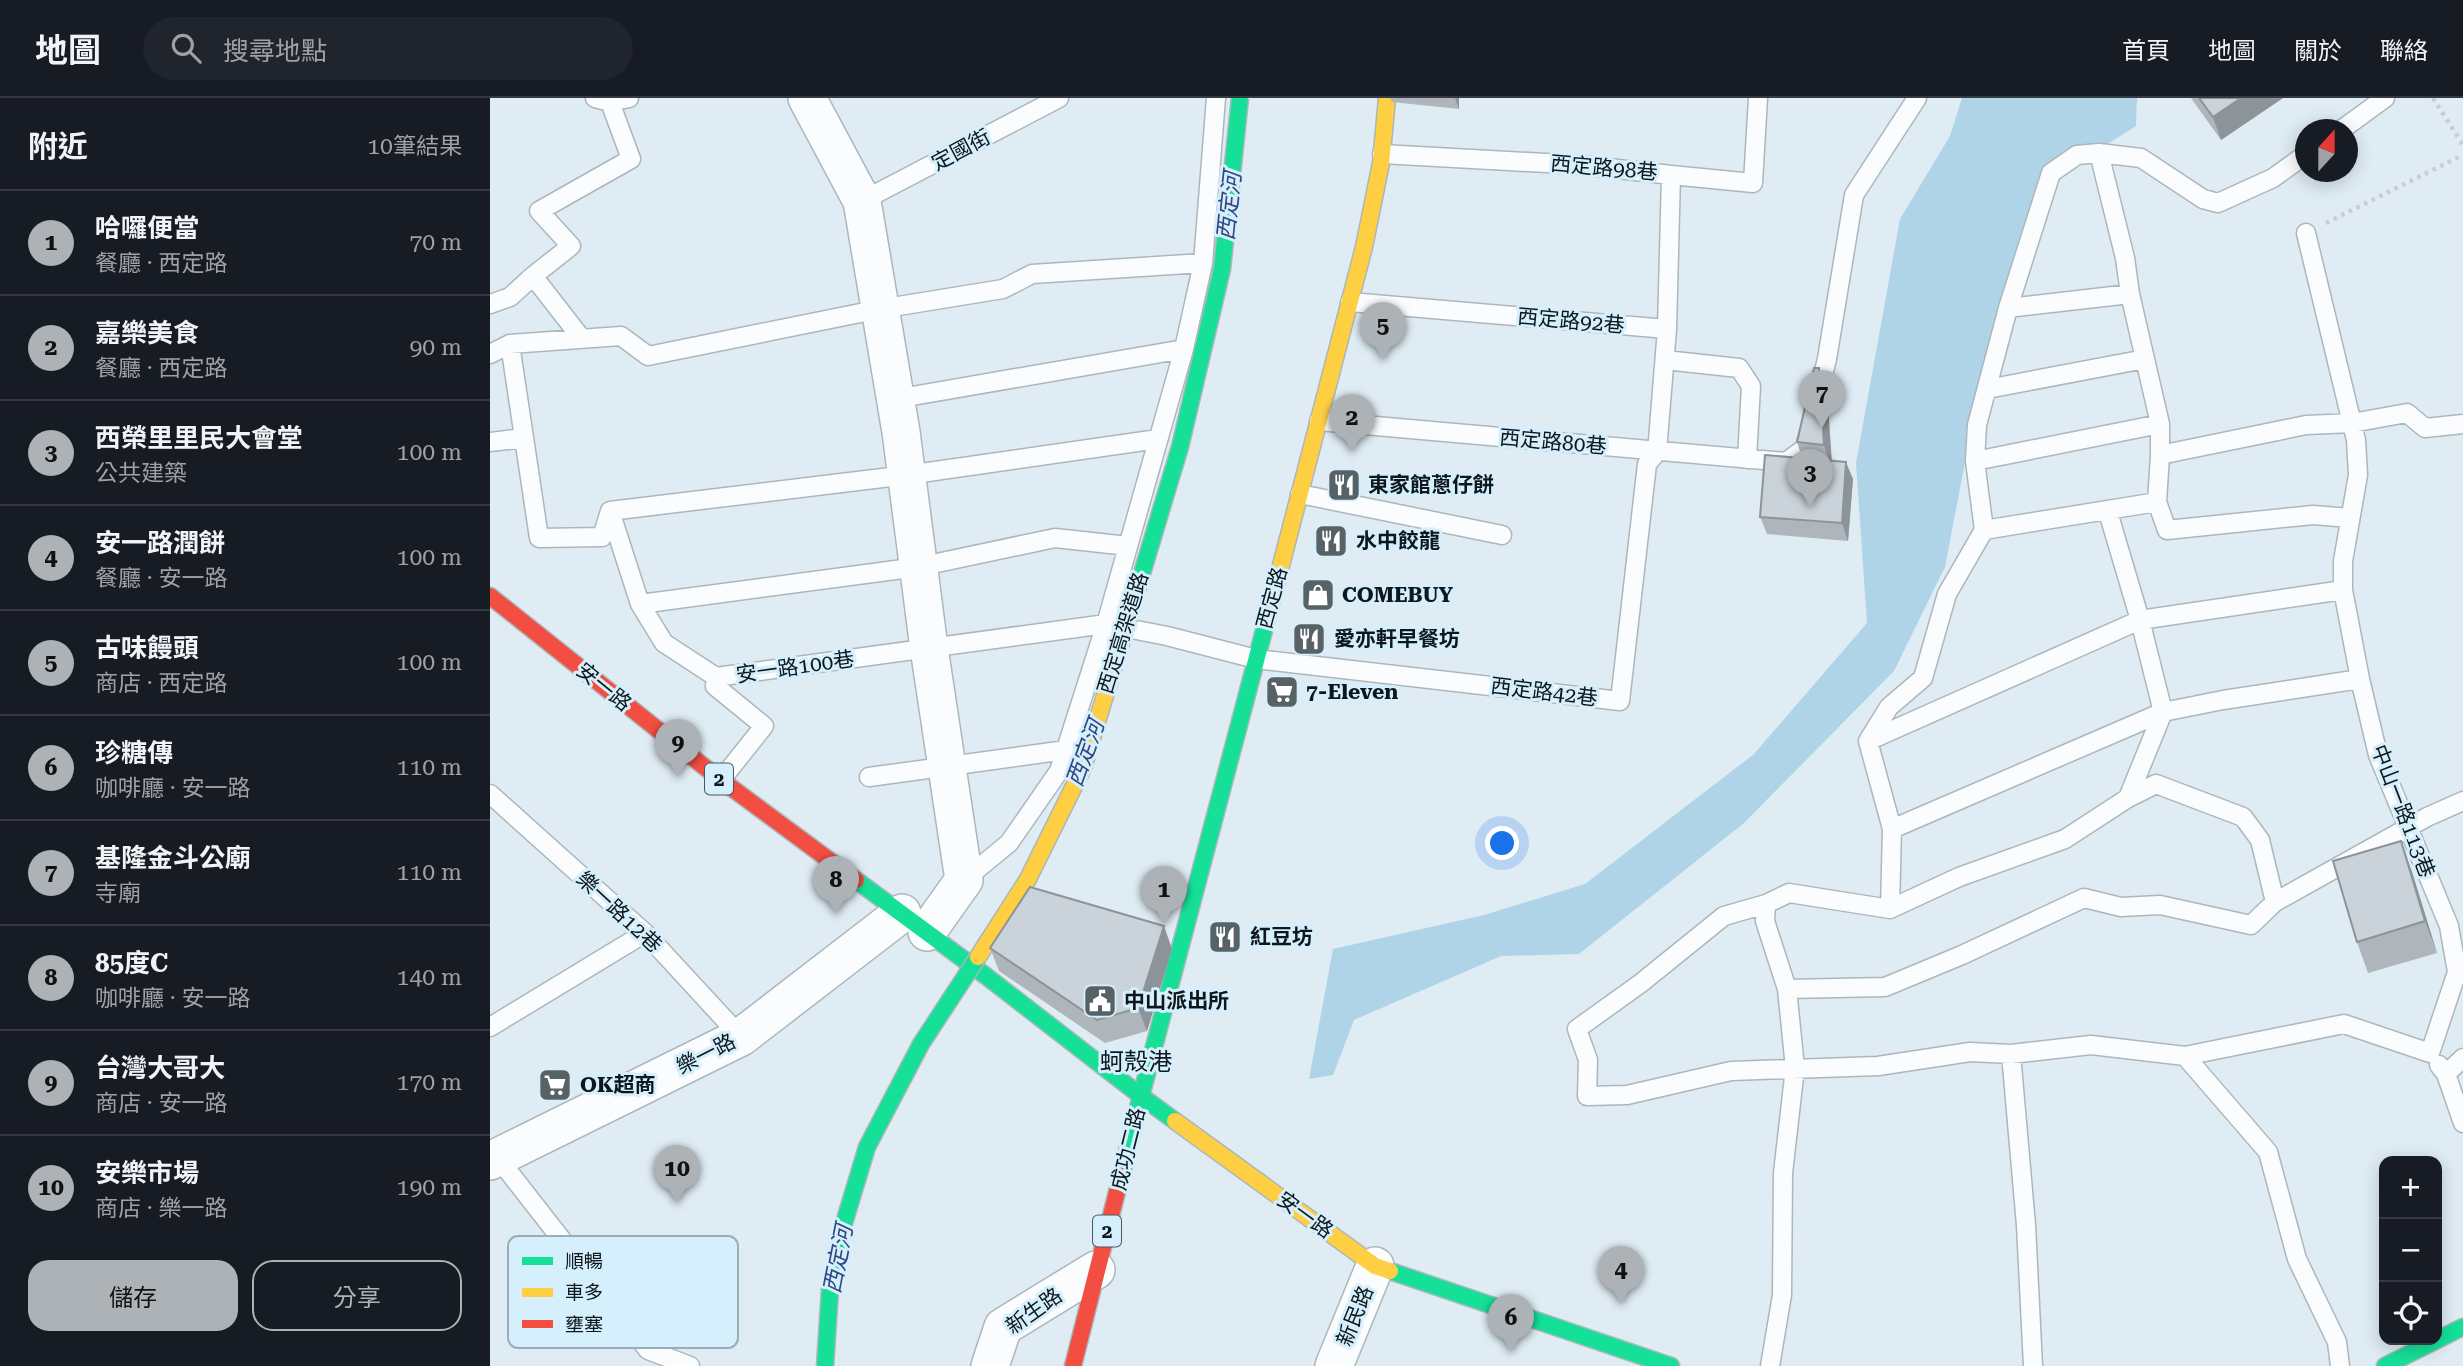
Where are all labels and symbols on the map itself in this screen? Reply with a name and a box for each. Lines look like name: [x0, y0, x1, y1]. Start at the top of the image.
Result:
north arrow: [2295, 119, 2358, 182]
street label: 定國街: [928, 125, 994, 175]
street label: 西定路98巷: [1549, 151, 1659, 185]
water label: 西定河: [1212, 166, 1247, 242]
pin: 5: [1360, 302, 1406, 360]
street label: 西定路92巷: [1516, 304, 1626, 338]
pin: 7: [1799, 370, 1845, 428]
pin: 2: [1329, 394, 1375, 452]
street label: 西定路80巷: [1498, 425, 1608, 459]
pin: 3: [1787, 449, 1833, 507]
restaurant icon: 東家館蔥仔餅: [1325, 466, 1363, 504]
place label: 東家館蔥仔餅: [1368, 473, 1494, 497]
restaurant icon: 水中餃龍: [1312, 522, 1350, 560]
place label: 水中餃龍: [1356, 529, 1440, 553]
street label: 西定路: [1252, 564, 1292, 632]
street label: 西定高架道路: [1093, 569, 1153, 697]
shop icon: COMEBUY: [1299, 576, 1337, 614]
place label: COMEBUY: [1342, 583, 1454, 607]
restaurant icon: 愛亦軒早餐坊: [1290, 620, 1328, 658]
place label: 愛亦軒早餐坊: [1334, 627, 1460, 651]
street label: 安一路100巷: [734, 647, 856, 687]
street label: 安一路: [572, 658, 636, 716]
supermarket icon: 7-Eleven: [1263, 673, 1301, 711]
street label: 西定路42巷: [1489, 674, 1599, 710]
place label: 7-Eleven: [1306, 680, 1398, 704]
water label: 西定河: [1061, 712, 1111, 790]
pin: 9: [655, 719, 701, 777]
street label: 中山一路113巷: [2367, 741, 2439, 881]
road number: 2: [705, 764, 733, 794]
your location: [1485, 826, 1519, 860]
pin: 8: [813, 856, 859, 914]
pin: 1: [1141, 866, 1187, 924]
street label: 樂一路12巷: [571, 867, 667, 957]
restaurant icon: 紅豆坊: [1206, 918, 1244, 956]
place label: 紅豆坊: [1250, 925, 1313, 949]
public building icon: 中山派出所: [1081, 982, 1119, 1020]
place label: 中山派出所: [1124, 989, 1229, 1013]
street label: 樂一路: [672, 1029, 740, 1079]
district label: 蚵殼港: [1100, 1048, 1172, 1076]
supermarket icon: OK超商: [536, 1066, 574, 1104]
place label: OK超商: [580, 1073, 655, 1097]
street label: 成功二路: [1106, 1105, 1150, 1193]
pin: 10: [654, 1145, 700, 1203]
street label: 安一路: [1272, 1187, 1338, 1243]
road number: 2: [1093, 1216, 1121, 1246]
water label: 西定河: [819, 1219, 859, 1296]
legend: [508, 1236, 738, 1348]
pin: 4: [1598, 1246, 1644, 1304]
text: 順暢: [565, 1250, 603, 1273]
text: 車多: [565, 1281, 603, 1304]
street label: 新民路: [1332, 1282, 1378, 1350]
street label: 新生路: [1001, 1283, 1067, 1339]
pin: 6: [1488, 1294, 1534, 1352]
text: 壅塞: [565, 1313, 603, 1336]

